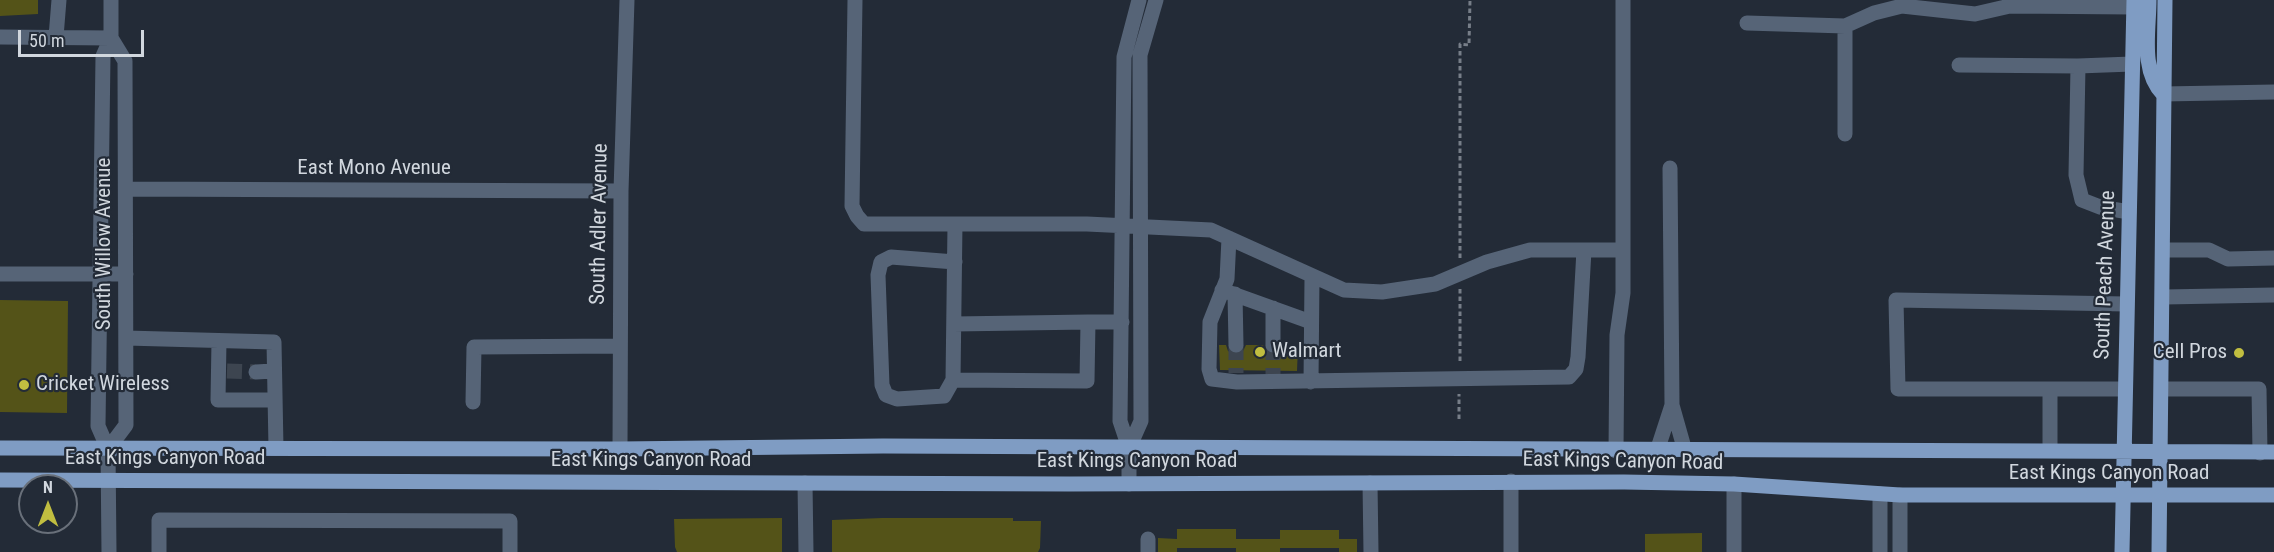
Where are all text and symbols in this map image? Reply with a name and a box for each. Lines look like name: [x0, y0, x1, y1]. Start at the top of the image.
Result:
scale bar: [21, 18, 147, 56]
text: 50 m: [29, 30, 64, 51]
street label: South Adler Avenue: [586, 143, 614, 305]
street label: East Mono Avenue: [297, 156, 451, 182]
street label: South Willow Avenue: [92, 158, 118, 330]
street label: South Peach Avenue: [2090, 190, 2122, 360]
place label: Walmart: [1272, 339, 1342, 365]
place label: Cell Pros: [2153, 340, 2227, 366]
marker: Walmart: [1253, 345, 1267, 359]
marker: Cell Pros: [2232, 346, 2246, 360]
place label: Cricket Wireless: [36, 372, 170, 398]
marker: Cricket Wireless: [17, 378, 31, 392]
street label: East Kings Canyon Road: [65, 446, 265, 472]
street label: East Kings Canyon Road: [551, 448, 751, 474]
street label: East Kings Canyon Road: [1522, 448, 1724, 476]
street label: East Kings Canyon Road: [1037, 449, 1237, 475]
street label: East Kings Canyon Road: [2009, 461, 2209, 487]
north arrow: [18, 474, 78, 534]
text: N: [43, 478, 53, 497]

